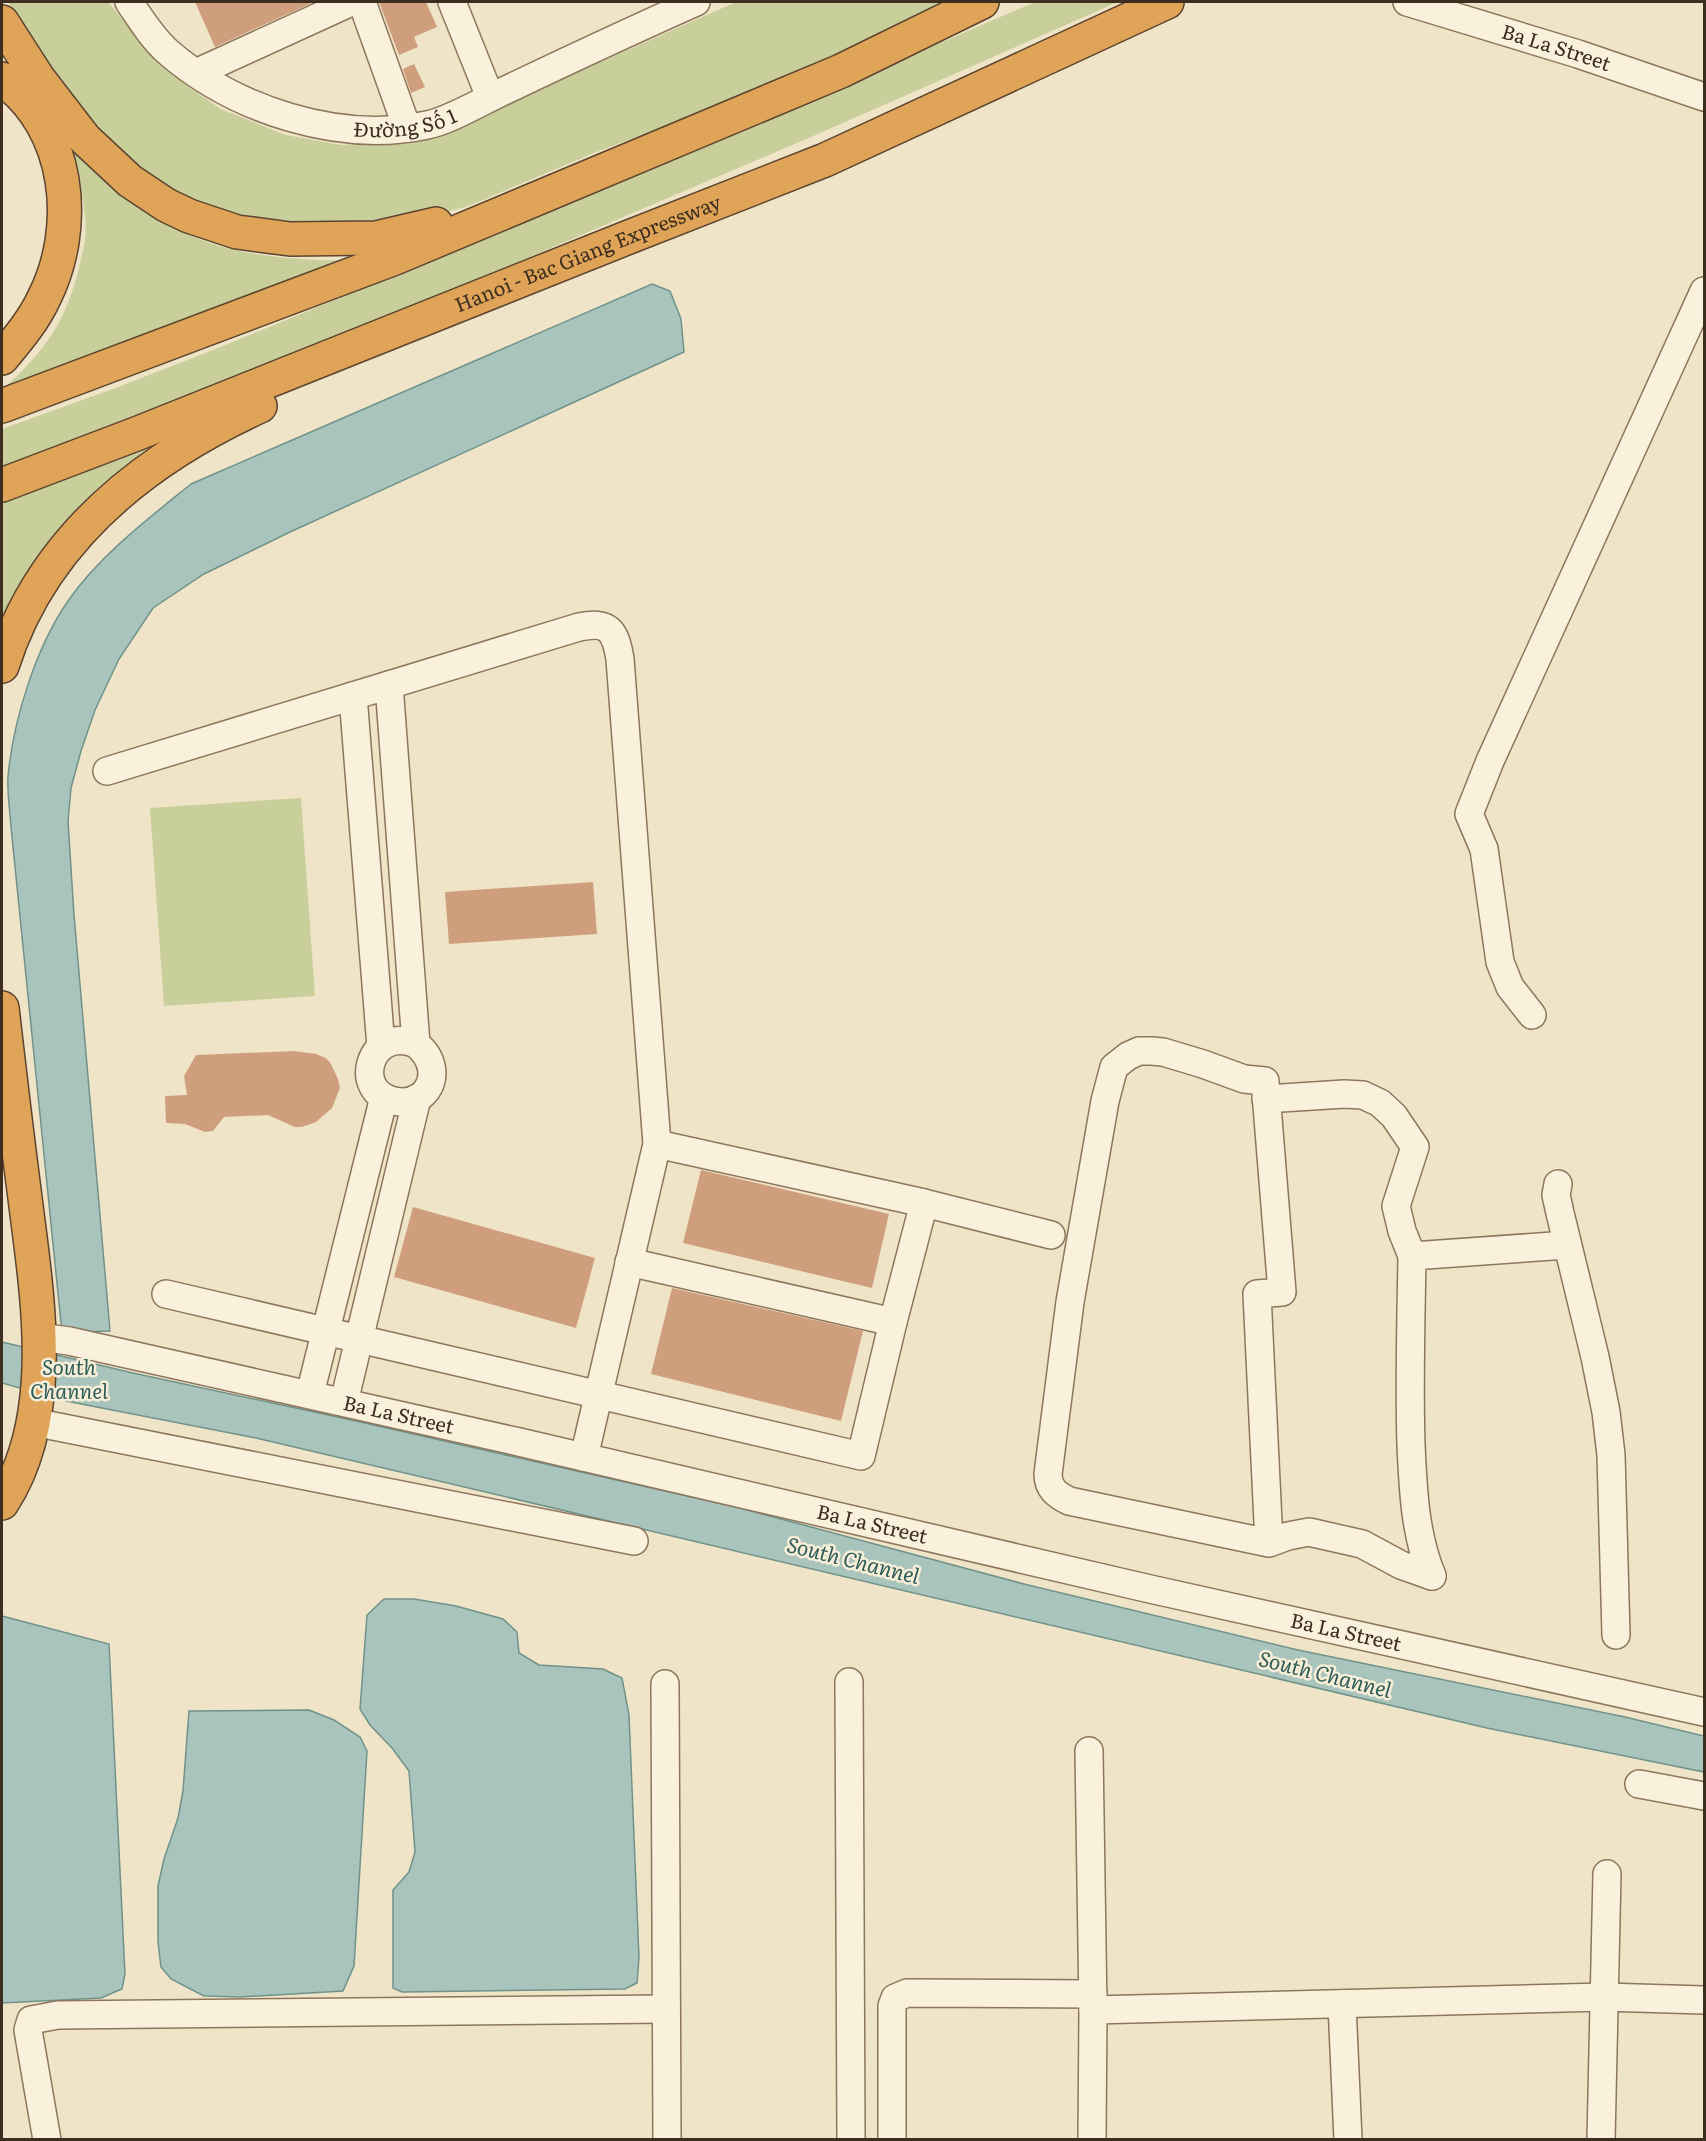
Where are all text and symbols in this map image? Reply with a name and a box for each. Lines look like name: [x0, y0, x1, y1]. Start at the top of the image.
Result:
street label: Ba La Street: [1499, 15, 1615, 77]
street label: Đường Số 1: [353, 99, 461, 143]
street label: Hanoi - Bac Giang Expressway: [449, 185, 725, 318]
water label: South Channel: [30, 1350, 108, 1405]
street label: Ba La Street: [341, 1386, 457, 1440]
street label: Ba La Street: [814, 1495, 931, 1550]
water label: South Channel: [784, 1527, 923, 1590]
street label: Ba La Street: [1288, 1604, 1405, 1657]
water label: South Channel: [1256, 1641, 1395, 1704]

